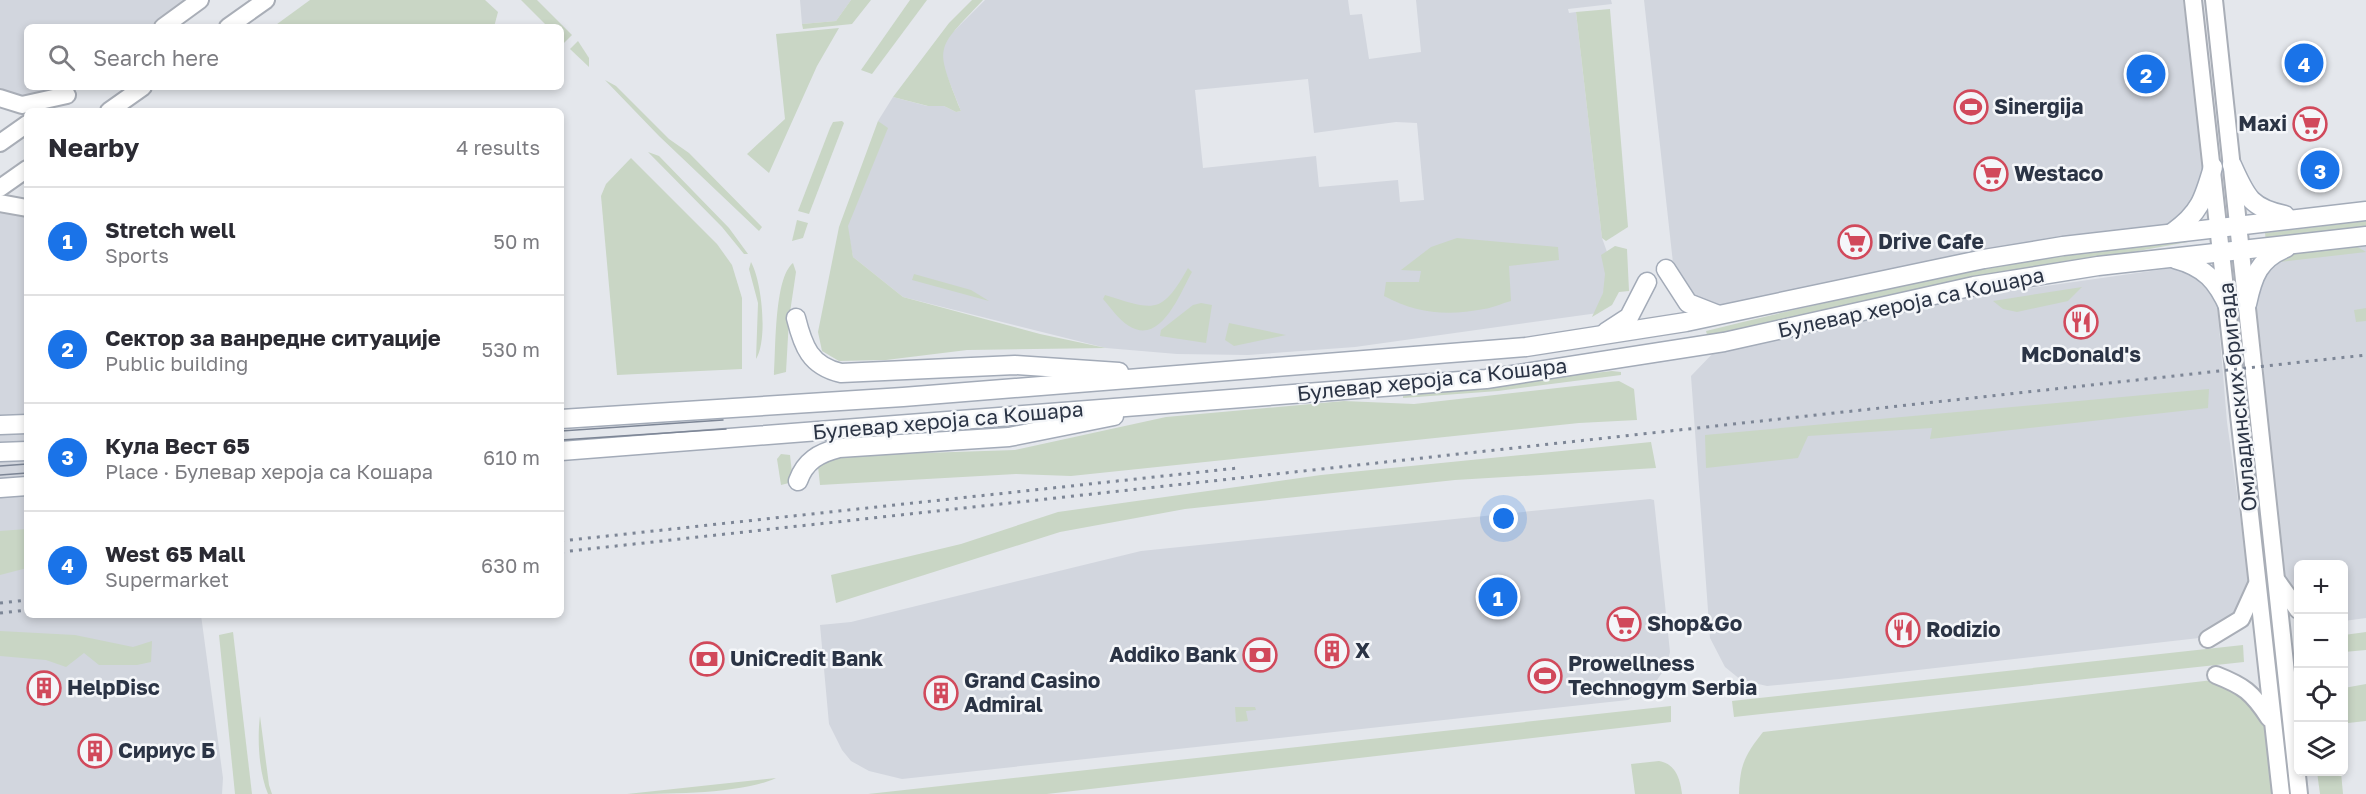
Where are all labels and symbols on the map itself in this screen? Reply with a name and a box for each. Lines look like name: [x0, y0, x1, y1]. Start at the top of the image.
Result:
pin: 4: [2284, 40, 2324, 86]
pin: 2: [2126, 52, 2166, 97]
sports icon: Sinergija: [1953, 89, 1989, 125]
place label: Sinergija: [1994, 93, 2083, 119]
supermarket icon: Maxi: [2292, 106, 2328, 142]
place label: Maxi: [2238, 110, 2287, 136]
pin: 3: [2300, 148, 2340, 192]
supermarket icon: Westaco: [1973, 156, 2009, 192]
place label: Westaco: [2014, 160, 2103, 186]
supermarket icon: Drive Cafe: [1837, 224, 1873, 260]
place label: Drive Cafe: [1878, 228, 1984, 254]
street label: Булевар хероја са Кошара: [1775, 261, 2046, 343]
street label: Омладинских бригада: [2212, 281, 2262, 513]
restaurant icon: McDonald's: [2063, 304, 2099, 340]
place label: McDonald's: [2021, 341, 2141, 367]
street label: Булевар хероја са Кошара: [1295, 352, 1568, 406]
street label: Булевар хероја са Кошара: [811, 395, 1084, 445]
your location: [1489, 504, 1518, 533]
pin: 1: [1478, 574, 1518, 620]
supermarket icon: Shop&Go: [1606, 606, 1642, 642]
place label: Shop&Go: [1647, 610, 1742, 636]
restaurant icon: Rodizio: [1885, 612, 1921, 648]
place label: Rodizio: [1926, 616, 2001, 642]
building icon: X: [1314, 633, 1350, 669]
bank icon: Addiko Bank: [1242, 637, 1278, 673]
place label: X: [1355, 637, 1370, 663]
bank icon: UniCredit Bank: [689, 641, 725, 677]
place label: Addiko Bank: [1109, 641, 1237, 667]
place label: UniCredit Bank: [730, 645, 883, 671]
place label: Prowellness Technogym Serbia: [1568, 650, 1757, 700]
sports icon: Prowellness Technogym Serbia: [1527, 658, 1563, 694]
place label: Grand Casino Admiral: [964, 667, 1100, 717]
building icon: HelpDisc: [26, 670, 62, 706]
place label: HelpDisc: [67, 674, 160, 700]
building icon: Grand Casino Admiral: [923, 675, 959, 711]
building icon: Сириус Б: [77, 733, 113, 769]
place label: Сириус Б: [118, 737, 215, 763]

